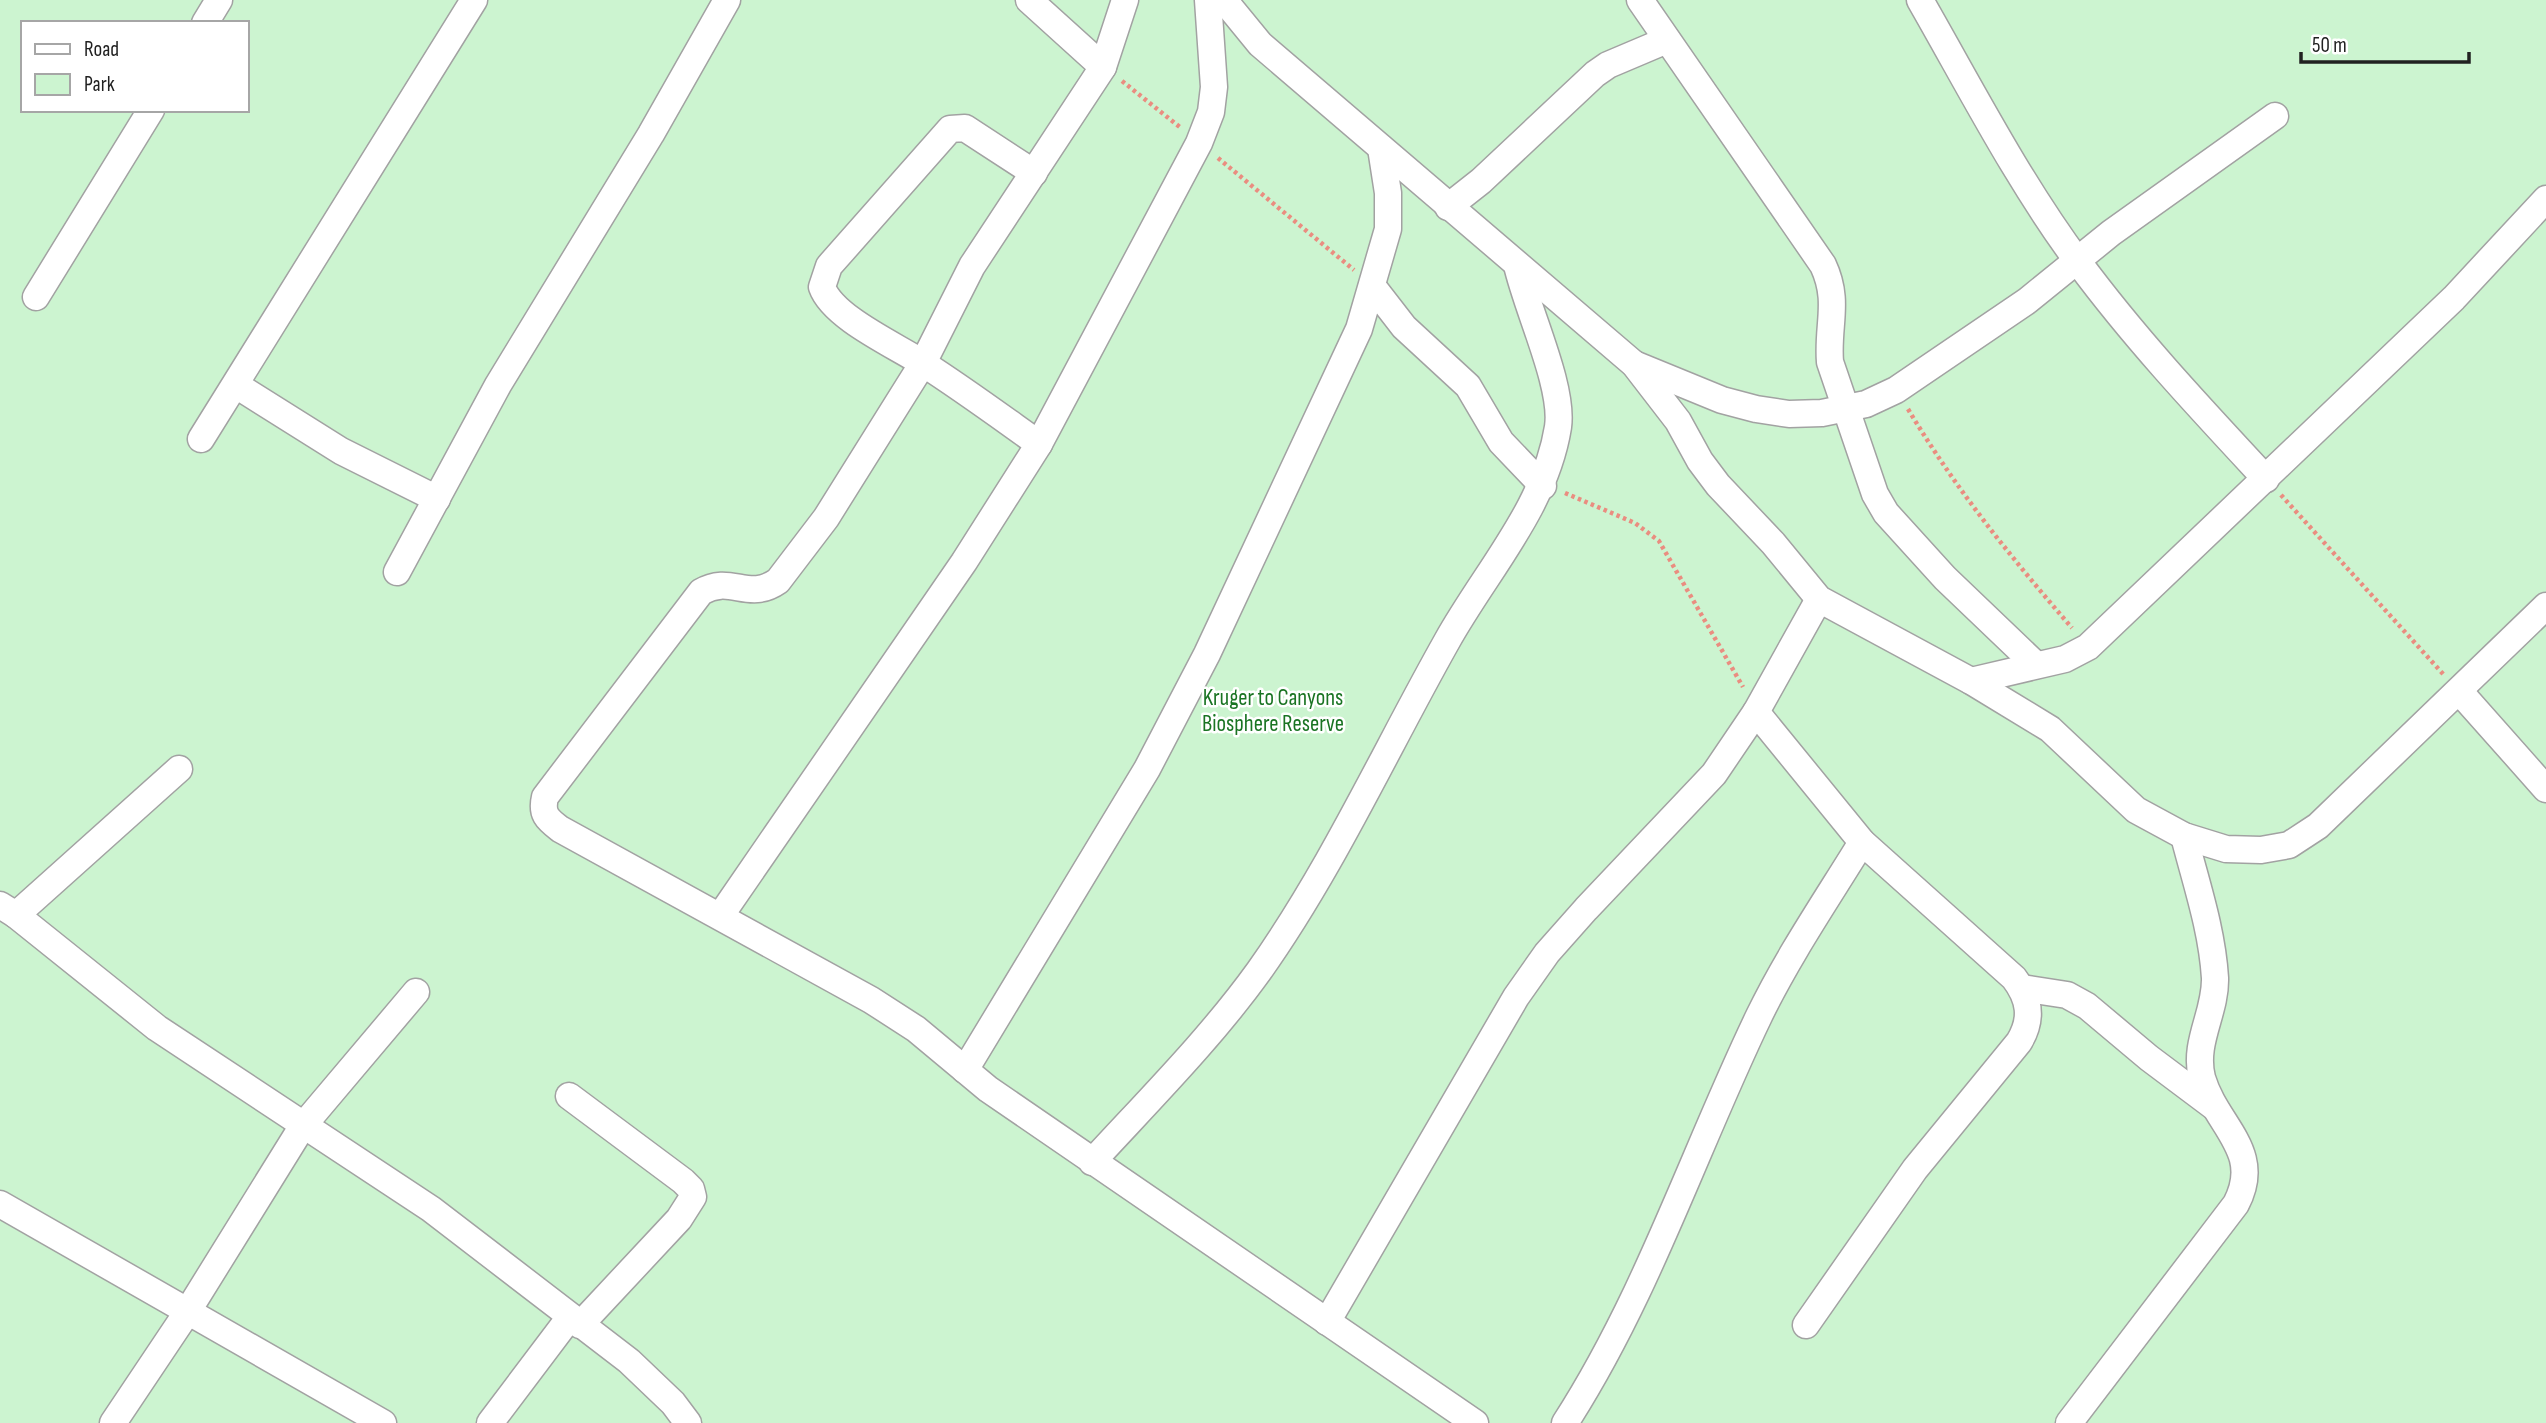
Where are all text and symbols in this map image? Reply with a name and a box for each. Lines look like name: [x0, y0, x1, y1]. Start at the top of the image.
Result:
legend: [21, 21, 248, 112]
scale bar: [2301, 21, 2469, 65]
text: 50 m: [2312, 33, 2347, 58]
text: Road: [84, 37, 119, 62]
text: Park: [84, 72, 115, 97]
park label: Kruger to Canyons Biosphere Reserve: [1202, 684, 1344, 738]

